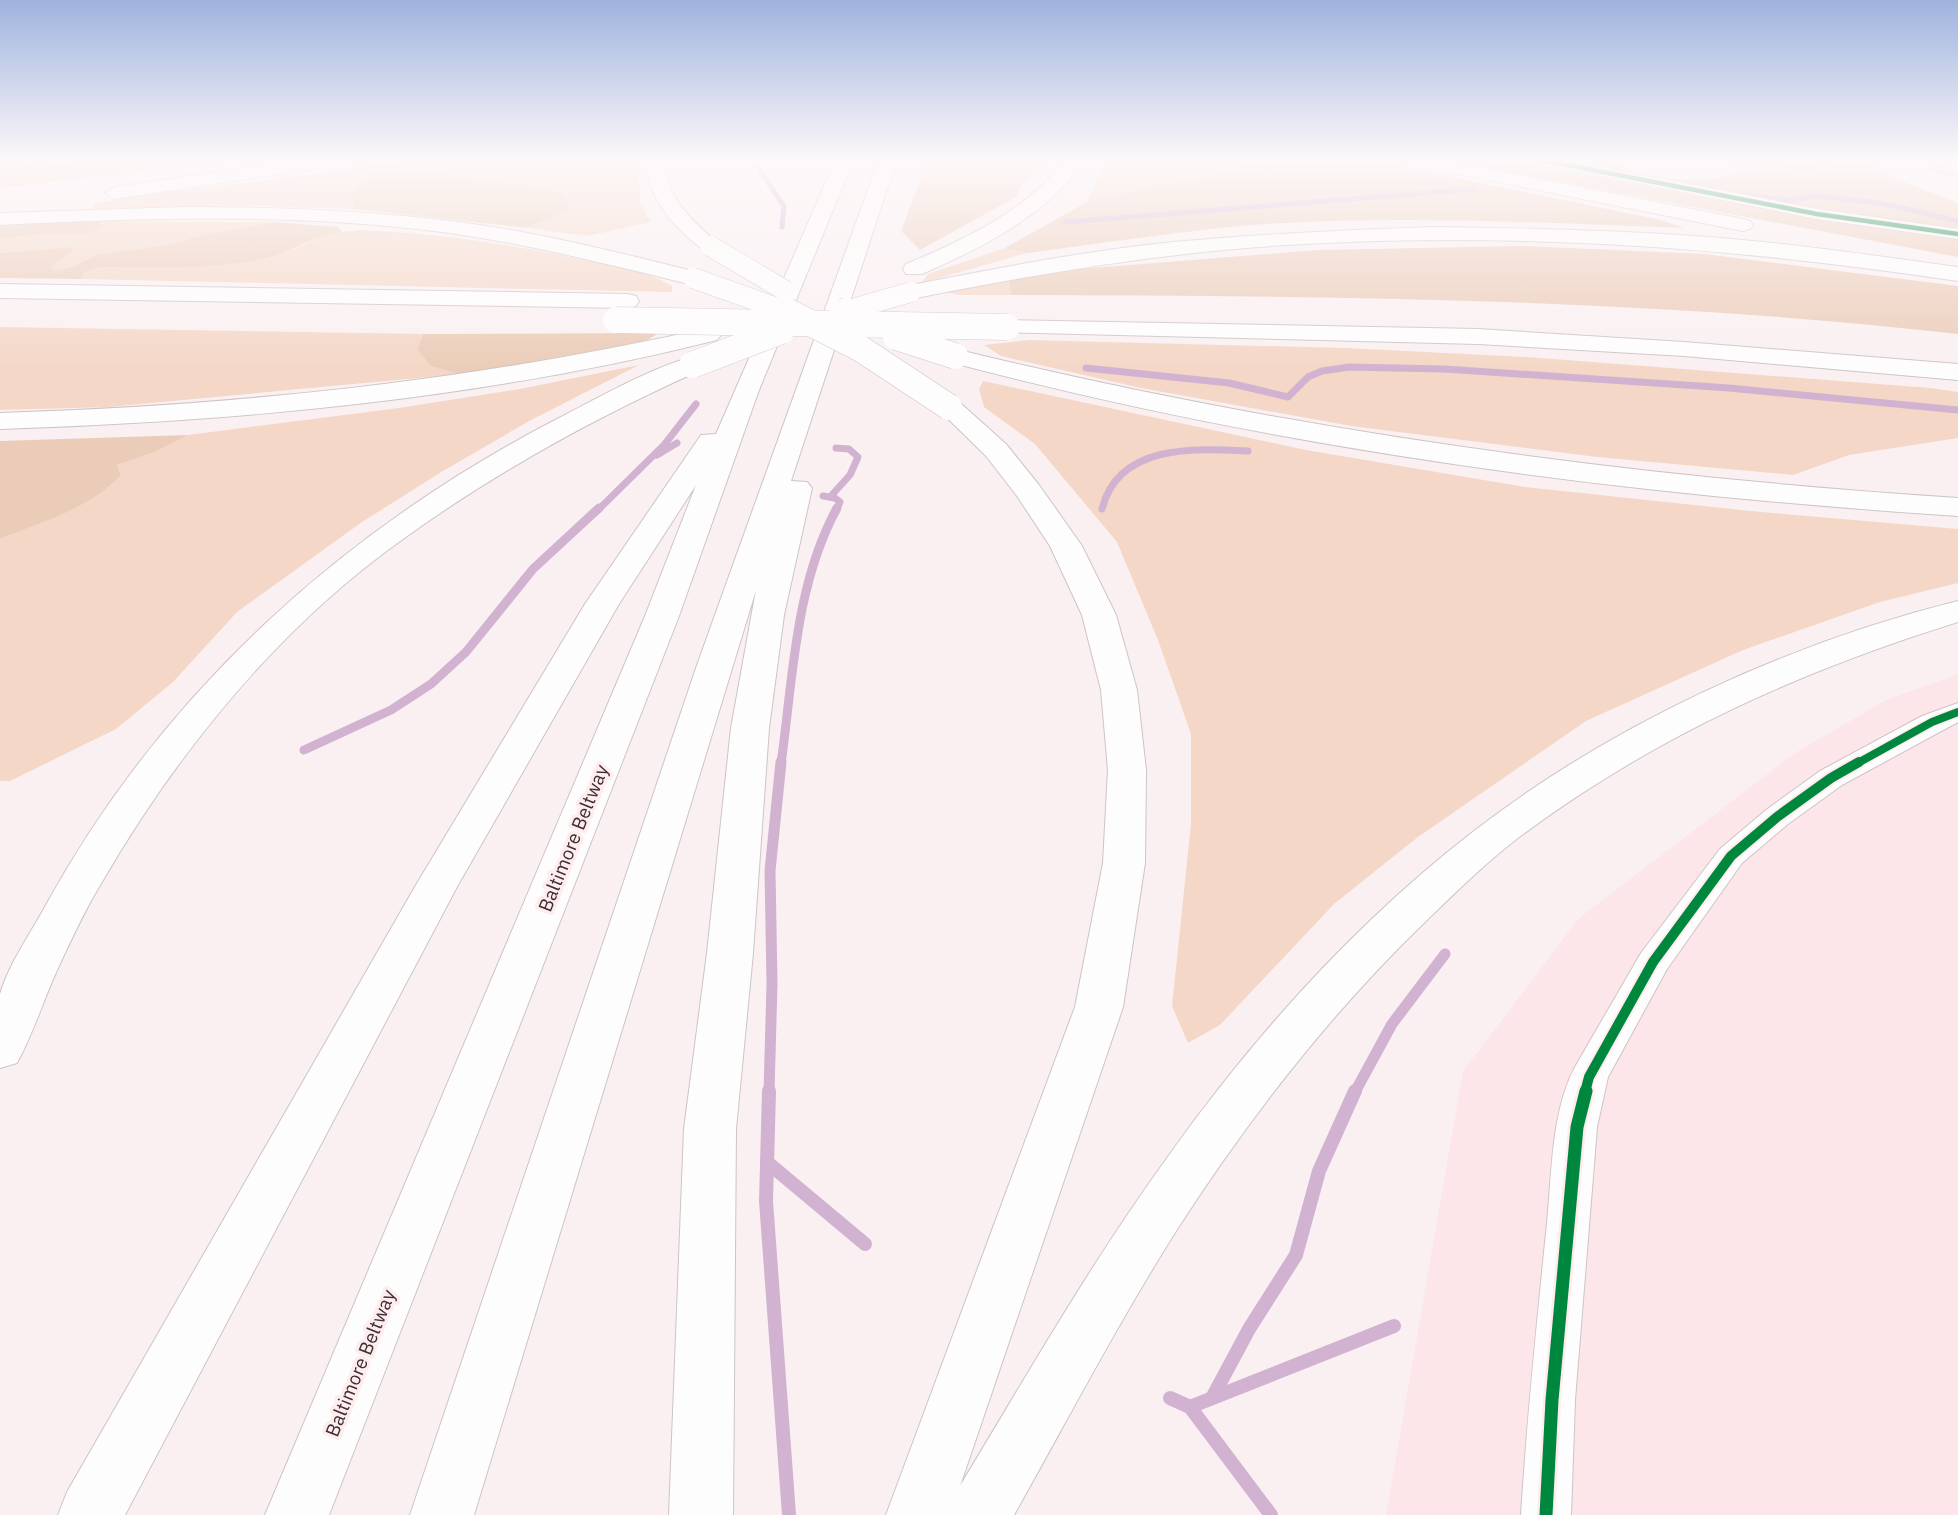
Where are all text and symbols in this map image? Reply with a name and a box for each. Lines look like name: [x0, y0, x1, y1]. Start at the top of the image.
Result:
street label: Baltimore Beltway: [533, 760, 614, 915]
street label: Baltimore Beltway: [320, 1285, 401, 1440]

